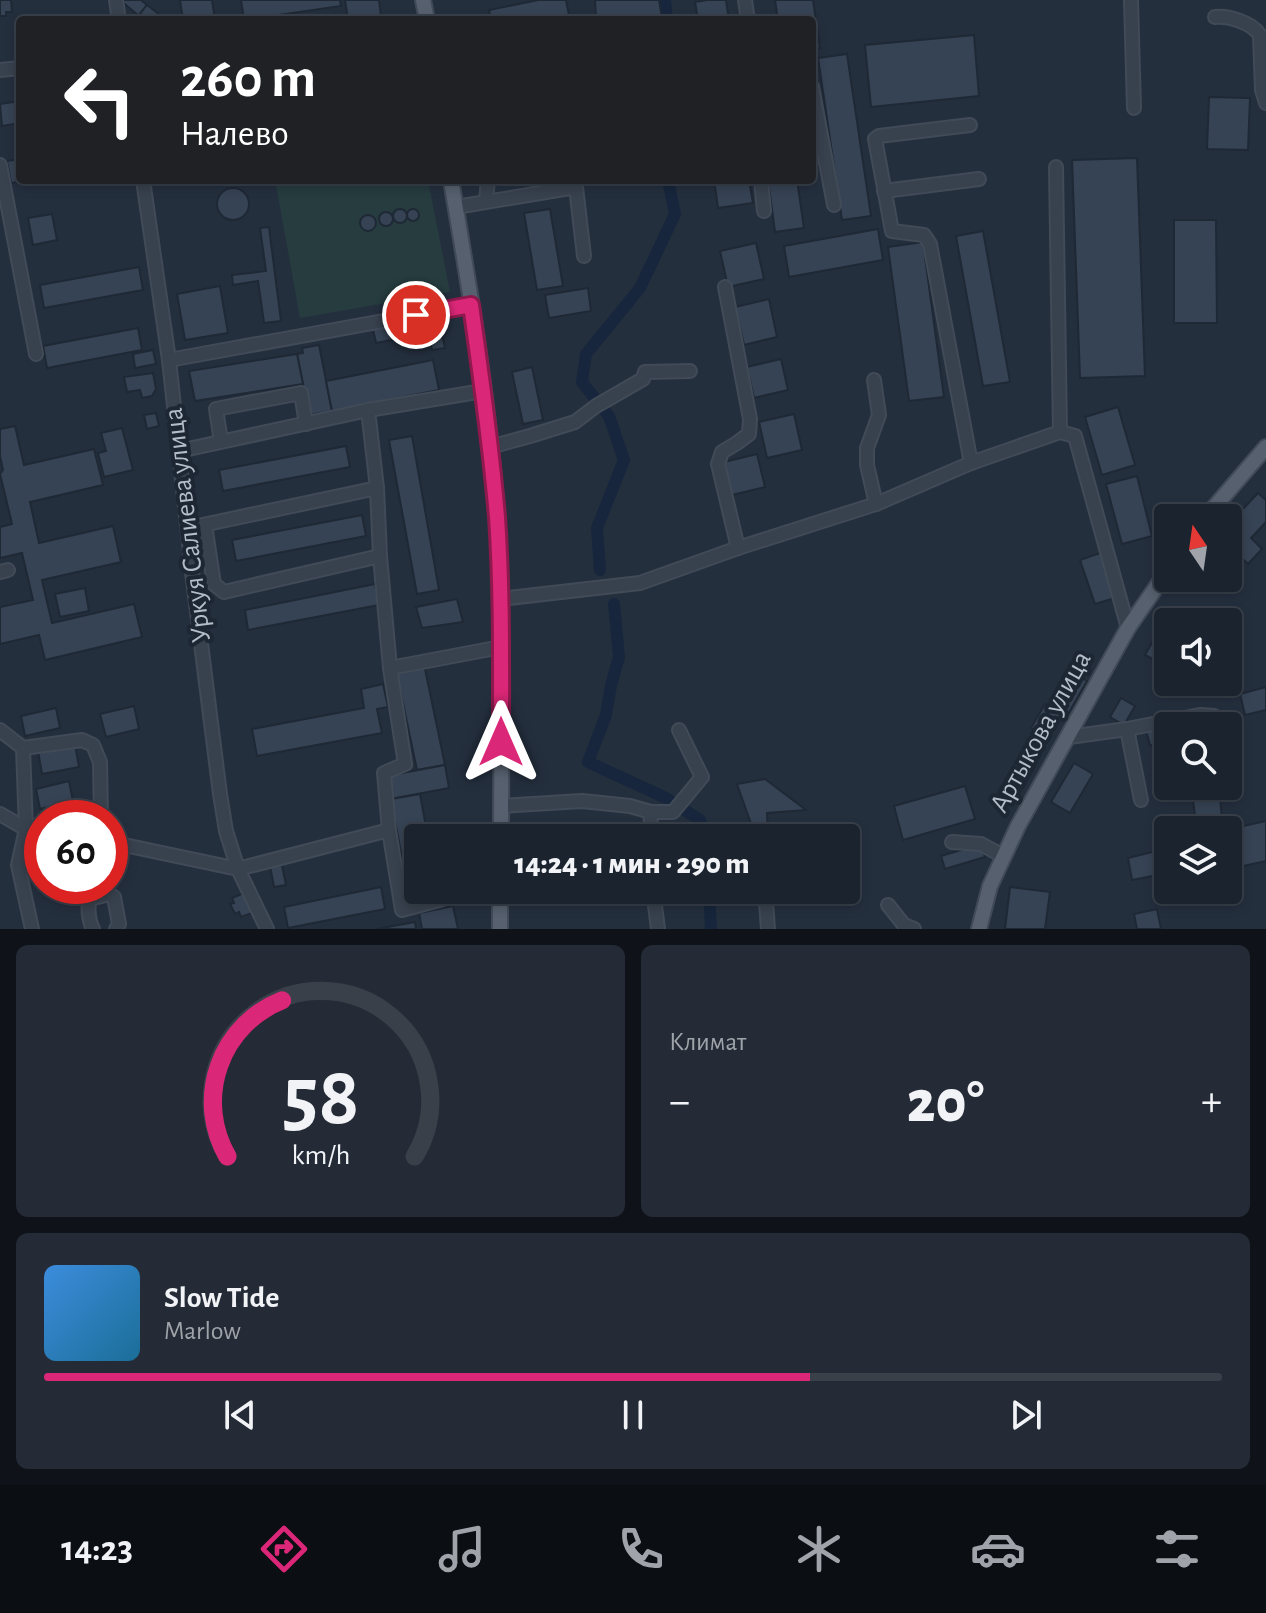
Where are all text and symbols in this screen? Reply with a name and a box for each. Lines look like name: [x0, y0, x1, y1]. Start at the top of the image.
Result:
icon: left: [48, 48, 152, 152]
text: 260 m: [180, 51, 316, 107]
text: Налево: [180, 116, 289, 152]
pin: [382, 281, 450, 349]
icon: arrive: [394, 293, 438, 337]
street label: Уркуя Салиева улица: [160, 406, 216, 644]
north arrow: [1154, 504, 1242, 592]
map controls: [1154, 504, 1242, 904]
button: sound: [1154, 608, 1242, 696]
street label: Артыкова улица: [985, 646, 1097, 817]
position arrow: [459, 700, 543, 784]
button: search: [1154, 712, 1242, 800]
speed limit sign: 60: [24, 800, 128, 904]
button: layers: [1154, 816, 1242, 904]
text: 14:24 · 1 мин · 290 m: [514, 849, 750, 879]
text: Климат: [669, 1029, 746, 1055]
text: 58: [282, 1056, 359, 1140]
text: 20°: [907, 1073, 984, 1133]
text: −: [669, 1080, 690, 1124]
text: +: [1201, 1080, 1222, 1124]
text: km/h: [291, 1141, 350, 1170]
text: Slow Tide: [164, 1283, 279, 1313]
text: Marlow: [164, 1318, 241, 1344]
icon: previous: [218, 1393, 262, 1437]
icon: pause: [611, 1393, 655, 1437]
icon: next: [1004, 1393, 1048, 1437]
icon: directions: [256, 1521, 312, 1577]
icon: music: [434, 1521, 490, 1577]
icon: phone: [613, 1521, 669, 1577]
icon: climate: [791, 1521, 847, 1577]
icon: car: [970, 1521, 1026, 1577]
icon: filters: [1149, 1521, 1205, 1577]
text: 14:23: [61, 1531, 133, 1567]

